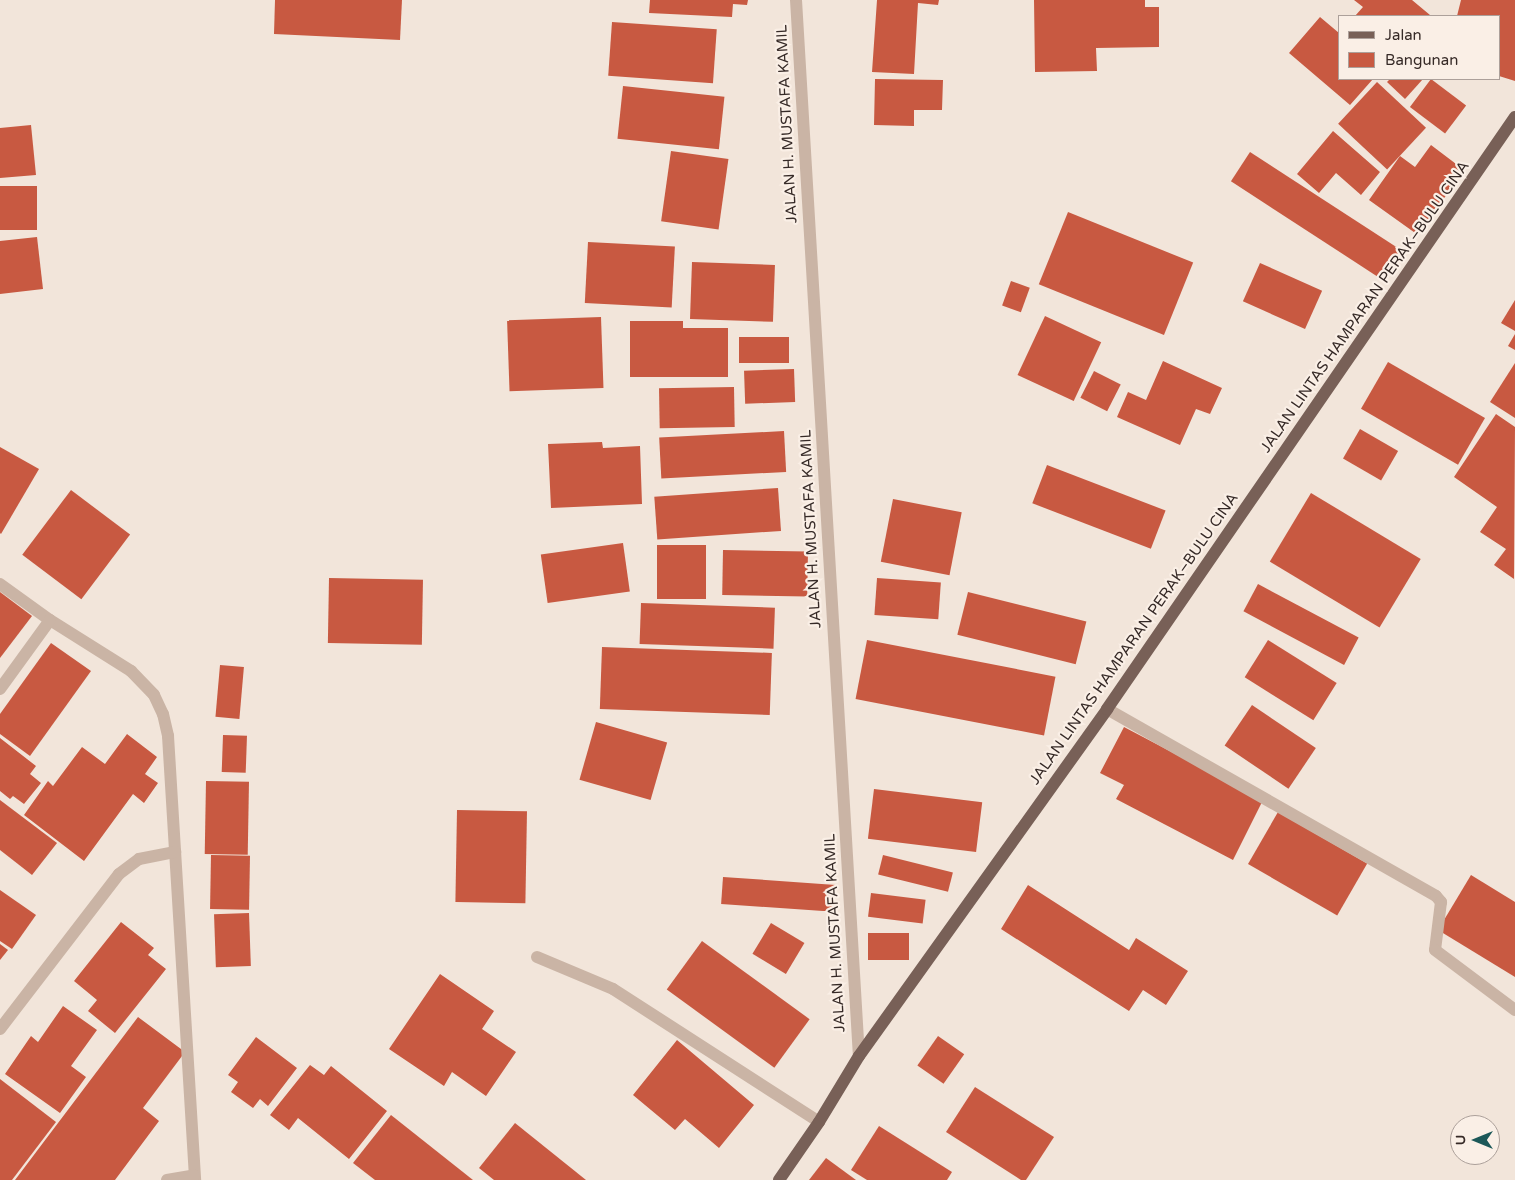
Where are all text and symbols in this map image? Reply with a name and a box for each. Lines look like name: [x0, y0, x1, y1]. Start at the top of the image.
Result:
legend: [1338, 15, 1500, 80]
street label: JALAN H. MUSTAFA KAMIL: [773, 24, 801, 224]
text: Jalan: [1385, 26, 1422, 44]
text: Bangunan: [1385, 51, 1458, 69]
street label: JALAN LINTAS HAMPARAN PERAK–BULU CINA: [1257, 158, 1473, 456]
street label: JALAN H. MUSTAFA KAMIL: [797, 429, 825, 629]
street label: JALAN LINTAS HAMPARAN PERAK–BULU CINA: [1026, 490, 1242, 788]
street label: JALAN H. MUSTAFA KAMIL: [821, 833, 849, 1033]
north arrow: [1450, 1115, 1500, 1165]
text: U: [1452, 1135, 1469, 1145]

